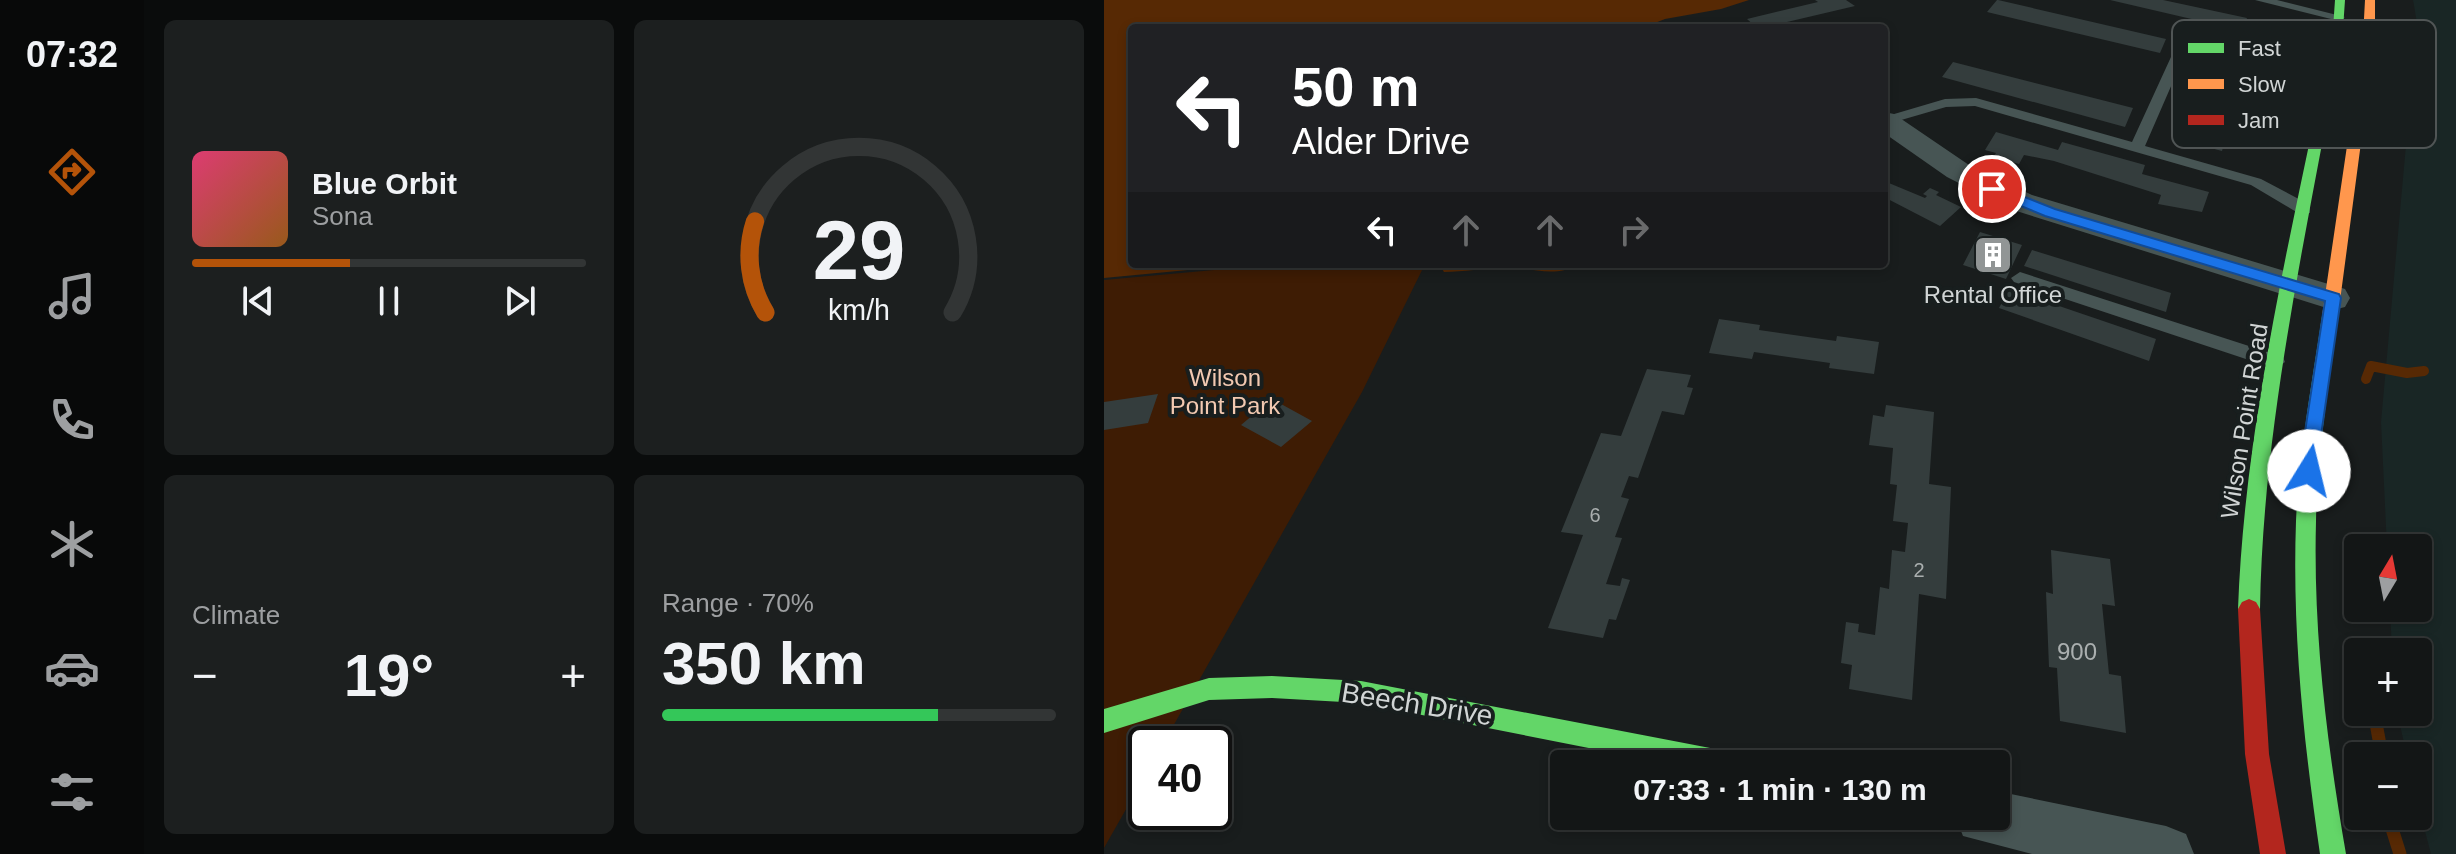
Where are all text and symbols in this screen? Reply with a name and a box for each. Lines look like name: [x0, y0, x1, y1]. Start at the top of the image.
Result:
legend: [2172, 20, 2436, 148]
text: 07:32: [26, 34, 118, 75]
text: Fast: [2238, 36, 2281, 61]
text: 50 m: [1292, 55, 1420, 118]
icon: left: [1160, 56, 1264, 160]
text: Slow: [2238, 72, 2286, 97]
text: Jam: [2238, 108, 2280, 133]
text: Alder Drive: [1292, 121, 1470, 162]
icon: directions: [44, 144, 100, 200]
pin: [1958, 155, 2026, 223]
text: Blue Orbit: [312, 167, 457, 200]
icon: arrive: [1970, 167, 2014, 211]
text: Sona: [312, 201, 373, 231]
text: 29: [813, 204, 905, 297]
icon: left: [1360, 208, 1404, 252]
icon: ahead: [1444, 208, 1488, 252]
icon: ahead: [1528, 208, 1572, 252]
icon: right: [1612, 208, 1656, 252]
building icon: Rental Office: [1972, 234, 2014, 276]
icon: music: [44, 268, 100, 324]
icon: previous: [236, 279, 280, 323]
icon: pause: [367, 279, 411, 323]
icon: next: [498, 279, 542, 323]
place label: Rental Office: [1924, 281, 2062, 308]
text: km/h: [828, 294, 890, 326]
street label: Wilson Point Road: [2215, 321, 2273, 521]
park label: Wilson Point Park: [1170, 364, 1281, 419]
icon: phone: [44, 392, 100, 448]
position arrow: [2267, 429, 2351, 513]
house number: 6: [1589, 504, 1601, 526]
icon: climate: [44, 516, 100, 572]
north arrow: [2344, 534, 2432, 622]
map controls: [2344, 534, 2432, 830]
house number: 2: [1913, 559, 1925, 581]
text: Range · 70%: [662, 588, 814, 618]
text: Climate: [192, 600, 280, 630]
text: 350 km: [662, 630, 866, 697]
house number: 900: [2057, 638, 2097, 665]
button: +: [2344, 638, 2432, 726]
icon: car: [44, 640, 100, 696]
text: 19°: [344, 642, 434, 709]
text: −: [192, 651, 218, 700]
text: +: [560, 651, 586, 700]
street label: Beech Drive: [1339, 677, 1495, 731]
speed limit sign: 40: [1128, 726, 1232, 830]
button: −: [2344, 742, 2432, 830]
icon: filters: [44, 764, 100, 820]
text: 07:33 · 1 min · 130 m: [1633, 773, 1927, 806]

